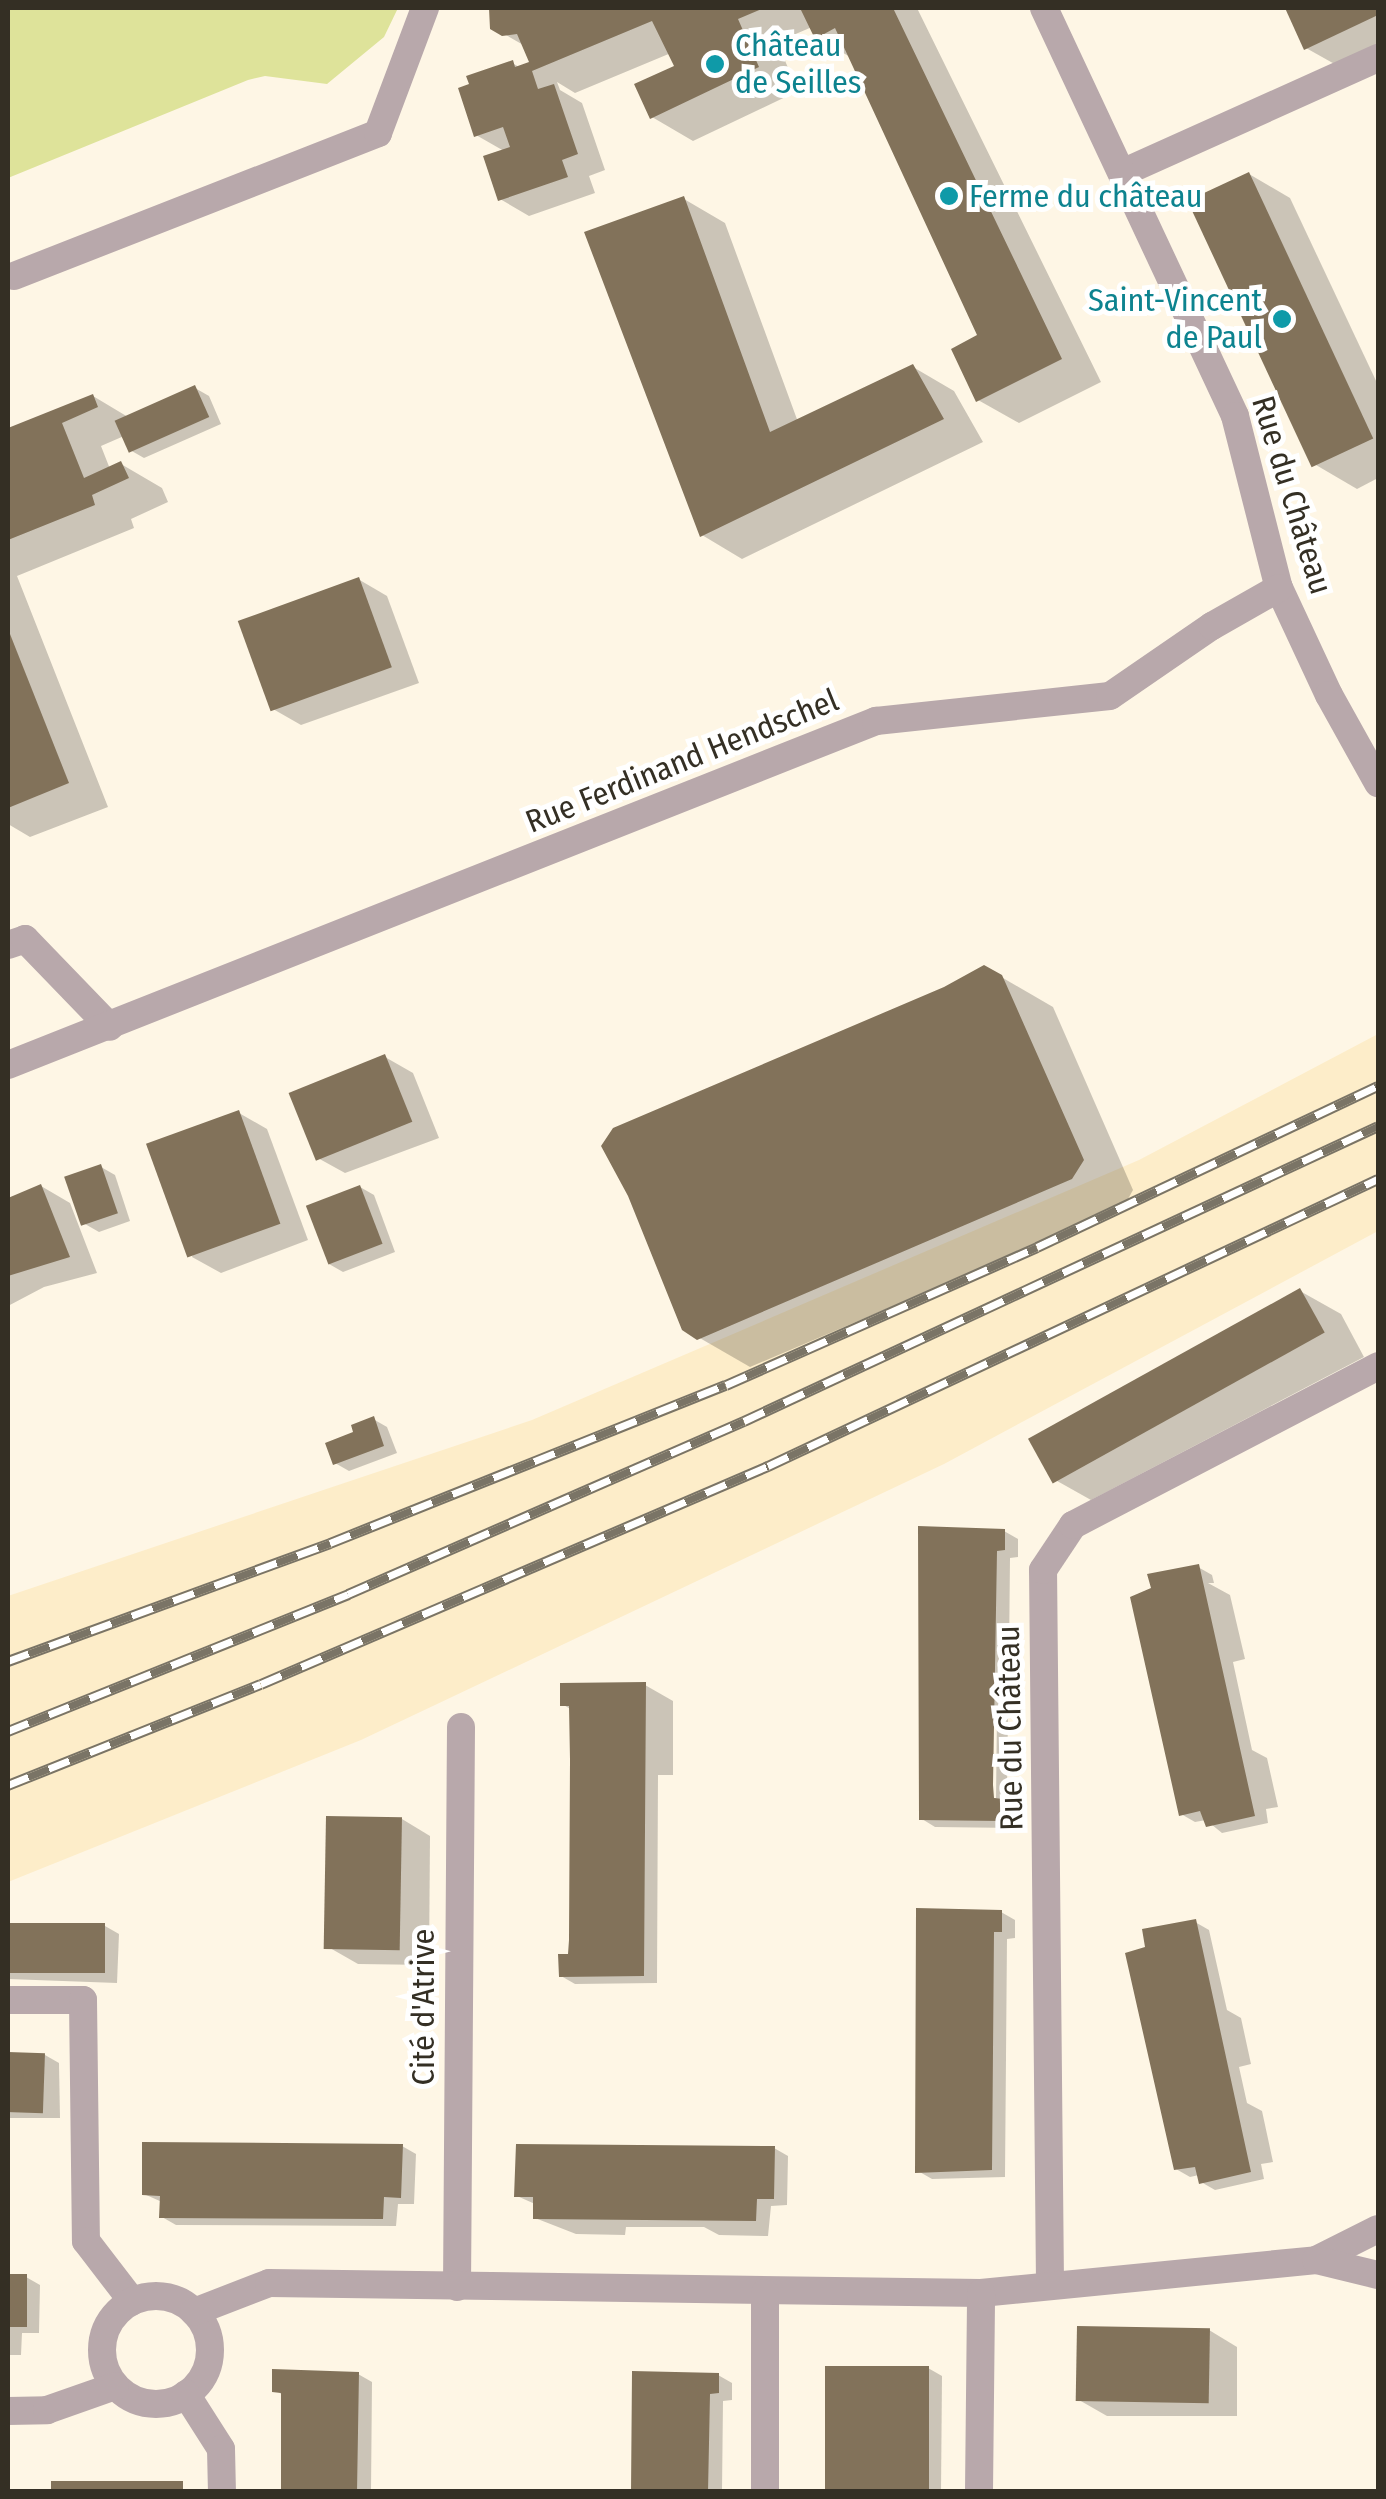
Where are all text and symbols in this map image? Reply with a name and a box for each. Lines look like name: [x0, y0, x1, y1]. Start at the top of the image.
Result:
place label: Château de Seilles: [735, 27, 861, 102]
marker: Château de Seilles: [704, 53, 726, 75]
place label: Ferme du château: [969, 177, 1202, 215]
marker: Ferme du château: [938, 185, 960, 207]
place label: Saint-Vincent de Paul: [1088, 282, 1262, 357]
marker: Saint-Vincent de Paul: [1271, 308, 1293, 330]
street label: Rue du Château: [1244, 391, 1340, 599]
street label: Rue Ferdinand Hendschel: [520, 681, 844, 841]
street label: Rue du Château: [989, 1625, 1031, 1831]
street label: Cité d'Atrive: [404, 1929, 442, 2085]

